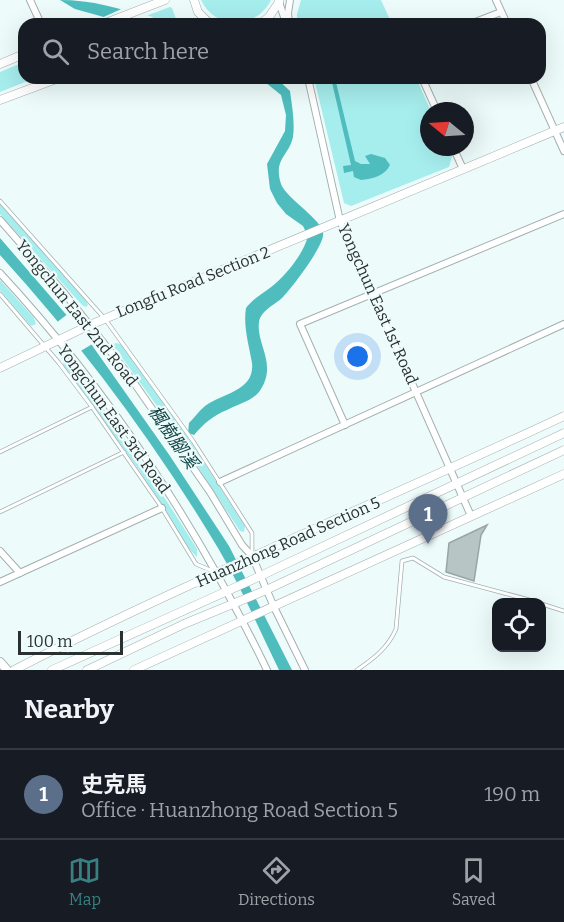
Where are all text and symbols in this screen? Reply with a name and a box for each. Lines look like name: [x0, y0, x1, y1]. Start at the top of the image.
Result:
search box: [18, 18, 546, 84]
icon: search: [39, 35, 72, 68]
text: Search here: [87, 38, 209, 65]
north arrow: [420, 102, 474, 156]
street label: Yongchun East 1st Road: [334, 221, 422, 388]
street label: Yongchun East 2nd Road: [12, 236, 142, 390]
street label: Longfu Road Section 2: [113, 242, 273, 322]
street label: Yongchun East 3rd Road: [54, 341, 175, 497]
your location: [343, 342, 372, 371]
water label: 楓樹腳溪: [143, 401, 204, 475]
street label: Huanzhong Road Section 5: [193, 493, 383, 591]
pin: 1: [408, 494, 448, 544]
map controls: [492, 598, 546, 652]
button: locate: [492, 598, 546, 652]
scale bar: [18, 628, 123, 656]
text: 100 m: [27, 632, 72, 651]
text: Nearby: [24, 694, 114, 725]
text: 史克馬: [81, 771, 147, 798]
text: 1: [39, 782, 48, 806]
text: 190 m: [484, 782, 540, 806]
text: Office · Huanzhong Road Section 5: [81, 798, 398, 822]
tab: Map: [68, 854, 101, 909]
tab: Directions: [238, 854, 315, 909]
tab: Saved: [452, 854, 496, 909]

